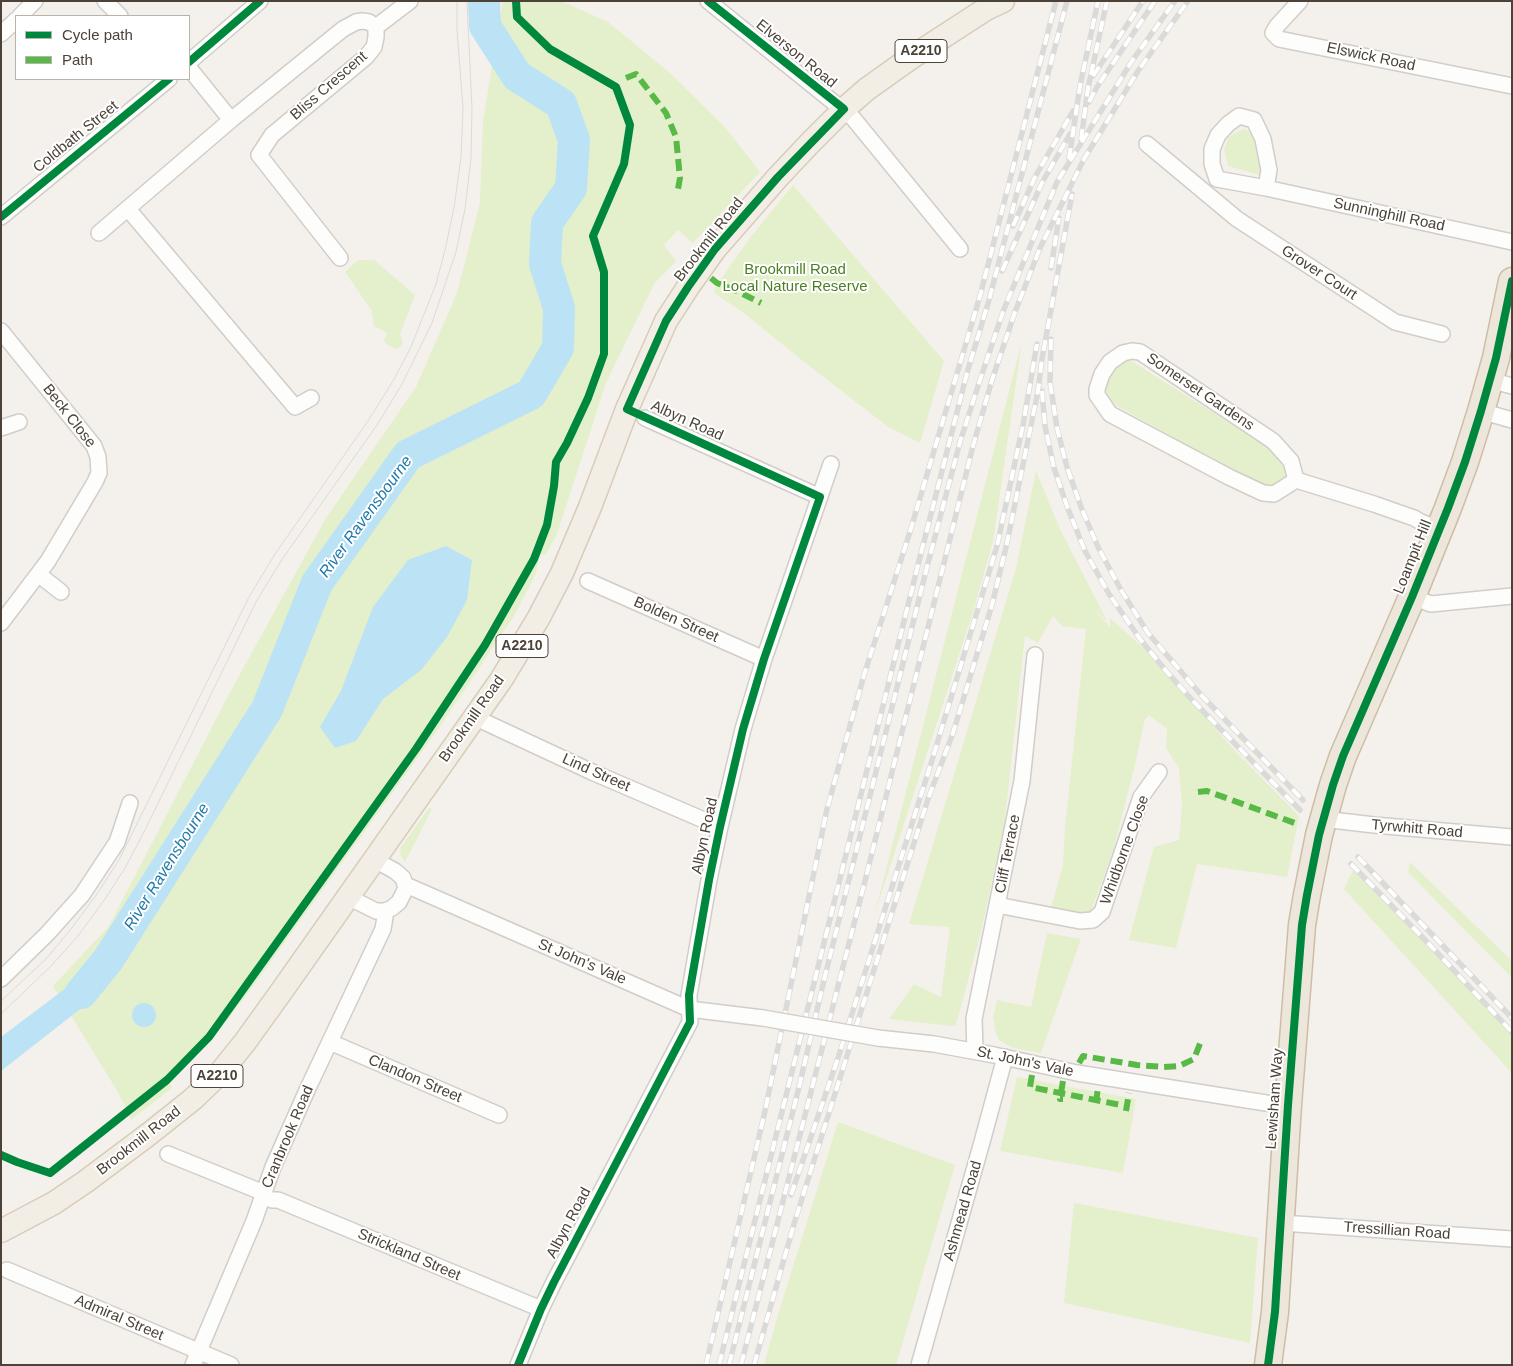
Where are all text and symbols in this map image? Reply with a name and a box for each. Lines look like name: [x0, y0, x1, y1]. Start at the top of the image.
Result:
legend: [15, 15, 190, 80]
street label: Elverson Road: [752, 16, 840, 92]
text: Cycle path: [62, 26, 133, 43]
street label: Elswick Road: [1325, 39, 1417, 75]
road number: A2210: [895, 40, 947, 62]
street label: Bliss Crescent: [287, 48, 371, 124]
text: Path: [62, 51, 93, 68]
street label: Coldbath Street: [30, 97, 122, 177]
street label: Brookmill Road: [671, 194, 747, 286]
street label: Sunninghill Road: [1332, 194, 1446, 236]
street label: Grover Court: [1278, 242, 1360, 304]
park label: Brookmill Road Local Nature Reserve: [722, 261, 868, 296]
street label: Somerset Gardens: [1143, 349, 1257, 435]
street label: Beck Close: [39, 381, 99, 451]
street label: Albyn Road: [648, 397, 726, 445]
water label: River Ravensbourne: [315, 452, 417, 582]
street label: Loampit Hill: [1390, 517, 1436, 597]
street label: Bolden Street: [631, 593, 721, 647]
road number: A2210: [496, 634, 548, 658]
street label: Brookmill Road: [435, 672, 509, 766]
street label: Lind Street: [559, 750, 633, 796]
street label: Whidborne Close: [1097, 793, 1153, 907]
street label: Albyn Road: [688, 796, 722, 876]
water label: River Ravensbourne: [120, 800, 214, 934]
street label: Cliff Terrace: [992, 813, 1024, 895]
street label: Tyrwhitt Road: [1371, 816, 1463, 842]
street label: St John's Vale: [535, 935, 629, 989]
street label: St. John's Vale: [975, 1043, 1075, 1081]
street label: Lewisham Way: [1262, 1048, 1288, 1150]
street label: Clandon Street: [365, 1051, 465, 1107]
road number: A2210: [191, 1064, 243, 1088]
street label: Cranbrook Road: [258, 1083, 318, 1191]
street label: Brookmill Road: [93, 1103, 185, 1179]
street label: Ashmead Road: [940, 1159, 986, 1263]
street label: Albyn Road: [543, 1185, 595, 1261]
street label: Tressillian Road: [1343, 1218, 1451, 1244]
street label: Strickland Street: [355, 1225, 463, 1285]
street label: Admiral Street: [72, 1291, 166, 1345]

